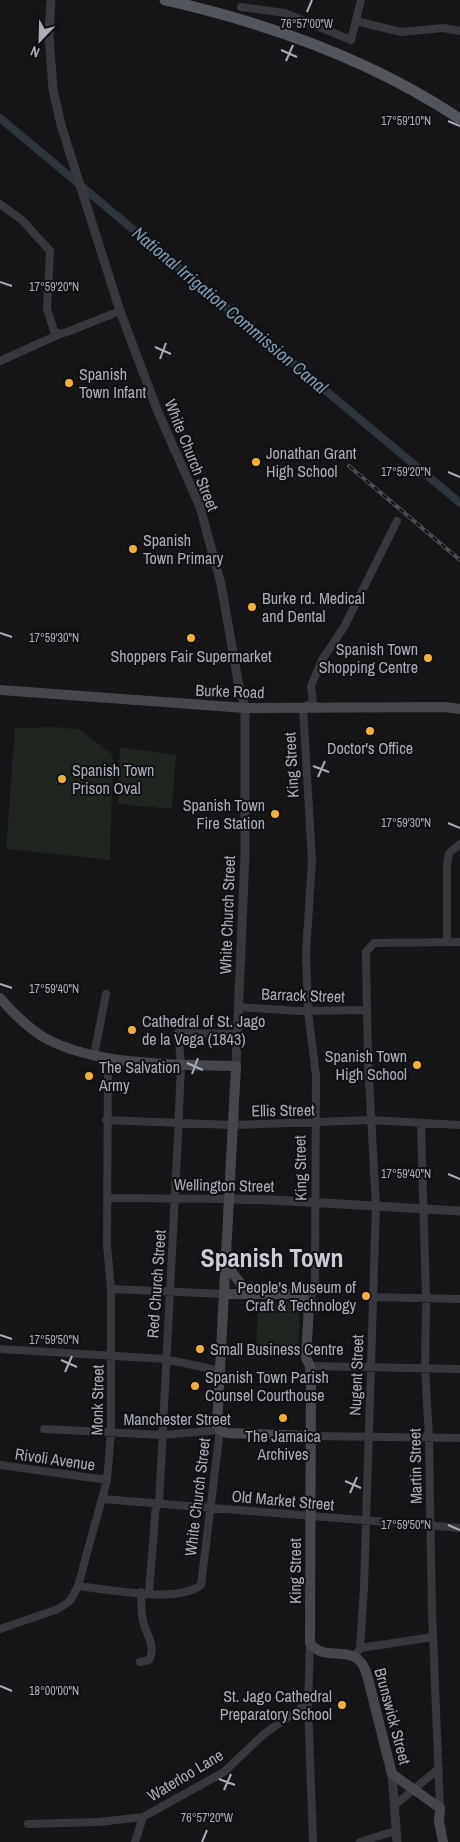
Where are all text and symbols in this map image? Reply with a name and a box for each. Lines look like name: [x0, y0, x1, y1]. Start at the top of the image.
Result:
north arrow: [15, 15, 65, 65]
text: 76°57'00"W: [281, 16, 334, 32]
text: N: [28, 42, 42, 62]
text: 17°59'10"N: [381, 113, 431, 129]
water label: National Irrigation Commission Canal: [127, 221, 333, 400]
text: 17°59'20"N: [29, 279, 79, 295]
place label: Spanish Town Infant: [79, 363, 146, 403]
marker: Spanish Town Infant: [63, 377, 75, 389]
street label: White Church Street: [160, 396, 225, 515]
place label: Jonathan Grant High School: [266, 442, 357, 482]
marker: Jonathan Grant High School: [250, 456, 262, 468]
text: 17°59'20"N: [381, 464, 431, 480]
place label: Spanish Town Primary: [143, 529, 224, 569]
marker: Spanish Town Primary: [127, 543, 139, 555]
place label: Burke rd. Medical and Dental: [262, 587, 365, 627]
marker: Burke rd. Medical and Dental: [246, 601, 258, 613]
text: 17°59'30"N: [29, 630, 79, 646]
marker: Shoppers Fair Supermarket: [185, 632, 197, 644]
place label: Spanish Town Shopping Centre: [319, 638, 418, 678]
place label: Shoppers Fair Supermarket: [110, 645, 272, 667]
marker: Spanish Town Shopping Centre: [422, 652, 434, 664]
street label: Burke Road: [195, 679, 265, 703]
marker: Doctor's Office: [364, 725, 376, 737]
street label: King Street: [278, 731, 304, 798]
place label: Doctor's Office: [327, 737, 413, 759]
place label: Spanish Town Prison Oval: [72, 759, 154, 799]
marker: Spanish Town Prison Oval: [56, 773, 68, 785]
place label: Spanish Town Fire Station: [183, 794, 265, 834]
marker: Spanish Town Fire Station: [269, 808, 281, 820]
text: 17°59'30"N: [381, 815, 431, 831]
street label: White Church Street: [214, 855, 240, 975]
text: 17°59'40"N: [29, 981, 79, 997]
street label: Barrack Street: [261, 983, 346, 1007]
place label: Cathedral of St. Jago de la Vega (1843): [142, 1010, 265, 1050]
marker: Cathedral of St. Jago de la Vega (1843): [126, 1024, 138, 1036]
place label: Spanish Town High School: [325, 1045, 407, 1085]
place label: The Salvation Army: [98, 1056, 180, 1096]
marker: Spanish Town High School: [411, 1059, 423, 1071]
marker: The Salvation Army: [83, 1070, 95, 1082]
street label: Ellis Street: [251, 1098, 315, 1122]
street label: King Street: [288, 1135, 312, 1201]
text: 17°59'40"N: [381, 1166, 431, 1182]
street label: Wellington Street: [174, 1173, 275, 1197]
street label: Red Church Street: [141, 1229, 171, 1339]
district label: Spanish Town: [201, 1240, 343, 1275]
place label: People's Museum of Craft & Technology: [238, 1276, 356, 1316]
marker: People's Museum of Craft & Technology: [360, 1290, 372, 1302]
text: 17°59'50"N: [29, 1332, 79, 1348]
street label: Nugent Street: [344, 1334, 368, 1416]
place label: Small Business Centre: [210, 1338, 343, 1360]
marker: Small Business Centre: [194, 1343, 206, 1355]
street label: Monk Street: [85, 1364, 109, 1436]
place label: Spanish Town Parish Counsel Courthouse: [205, 1366, 329, 1406]
marker: Spanish Town Parish Counsel Courthouse: [189, 1380, 201, 1392]
street label: Manchester Street: [123, 1408, 231, 1430]
marker: The Jamaica Archives: [277, 1412, 289, 1424]
place label: The Jamaica Archives: [245, 1425, 322, 1465]
street label: Martin Street: [403, 1428, 427, 1504]
street label: White Church Street: [179, 1436, 215, 1557]
street label: Rivoli Avenue: [13, 1442, 97, 1476]
street label: Old Market Street: [231, 1485, 336, 1515]
text: 17°59'50"N: [381, 1517, 431, 1533]
street label: King Street: [284, 1538, 306, 1604]
street label: Brunswick Street: [370, 1665, 417, 1767]
text: 18°00'00"N: [29, 1683, 79, 1699]
place label: St. Jago Cathedral Preparatory School: [220, 1685, 332, 1725]
marker: St. Jago Cathedral Preparatory School: [336, 1699, 348, 1711]
street label: Waterloo Lane: [143, 1744, 227, 1806]
text: 76°57'20"W: [181, 1810, 234, 1826]

